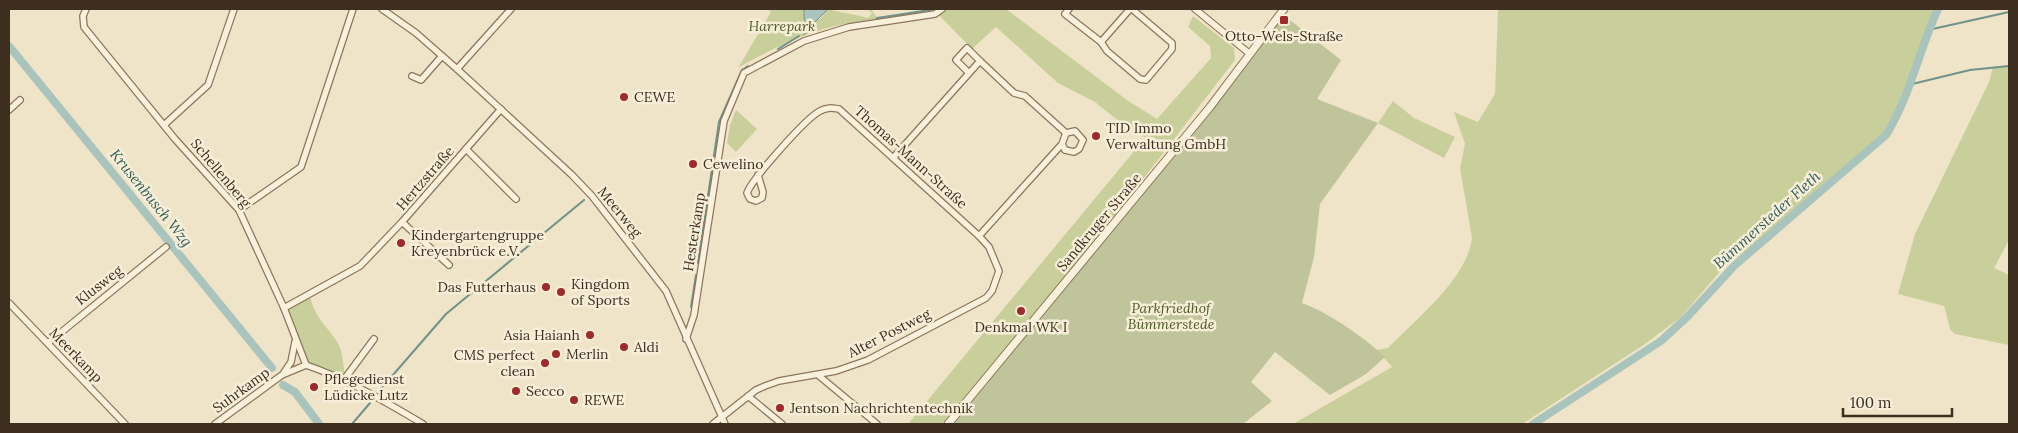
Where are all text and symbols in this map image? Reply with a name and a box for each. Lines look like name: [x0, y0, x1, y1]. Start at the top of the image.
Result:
marker: Otto-Wels-Straße: [1278, 14, 1290, 26]
park label: Harrepark: [749, 17, 815, 35]
place label: Otto-Wels-Straße: [1225, 27, 1344, 45]
place label: CEWE: [634, 88, 675, 106]
marker: CEWE: [618, 91, 630, 103]
street label: Thomas-Mann-Straße: [851, 102, 971, 213]
place label: TID Immo Verwaltung GmbH: [1105, 119, 1226, 153]
marker: TID Immo Verwaltung GmbH: [1090, 130, 1102, 142]
street label: Schellenberg: [187, 135, 255, 211]
street label: Hertzstraße: [392, 142, 458, 214]
water label: Krusenbusch Wzg: [106, 145, 197, 250]
place label: Cewelino: [703, 155, 763, 173]
marker: Cewelino: [687, 158, 699, 170]
water label: Bümmersteder Fleth: [1709, 166, 1824, 273]
street label: Sandkruger Straße: [1053, 169, 1146, 275]
street label: Meerweg: [594, 183, 646, 241]
street label: Hesterkamp: [679, 191, 709, 273]
place label: Kindergartengruppe Kreyenbrück e.V.: [411, 226, 544, 260]
marker: Kindergartengruppe Kreyenbrück e.V.: [395, 237, 407, 249]
street label: Klusweg: [72, 261, 126, 309]
place label: Kingdom of Sports: [571, 275, 630, 309]
place label: Das Futterhaus: [437, 278, 536, 296]
marker: Das Futterhaus: [540, 281, 552, 293]
marker: Kingdom of Sports: [555, 286, 567, 298]
park label: Parkfriedhof Bümmerstede: [1128, 299, 1215, 333]
street label: Alter Postweg: [844, 304, 934, 362]
marker: Denkmal WK I: [1015, 305, 1027, 317]
place label: Denkmal WK I: [974, 318, 1068, 336]
street label: Meerkamp: [45, 324, 107, 386]
place label: Asia Haianh: [503, 326, 580, 344]
marker: Asia Haianh: [584, 329, 596, 341]
place label: Aldi: [633, 338, 659, 356]
marker: Aldi: [618, 341, 630, 353]
place label: Merlin: [566, 345, 609, 363]
place label: CMS perfect clean: [454, 346, 536, 380]
marker: Merlin: [550, 348, 562, 360]
marker: CMS perfect clean: [539, 357, 551, 369]
street label: Suhrkamp: [209, 363, 273, 417]
place label: Pflegedienst Lüdicke Lutz: [324, 370, 408, 404]
marker: Pflegedienst Lüdicke Lutz: [308, 381, 320, 393]
place label: Secco: [526, 382, 564, 400]
marker: Secco: [510, 385, 522, 397]
scale bar: [1843, 386, 1952, 418]
place label: REWE: [584, 391, 624, 409]
text: 100 m: [1850, 393, 1891, 412]
marker: REWE: [568, 394, 580, 406]
place label: Jentson Nachrichtentechnik: [789, 399, 973, 417]
marker: Jentson Nachrichtentechnik: [774, 402, 786, 414]

